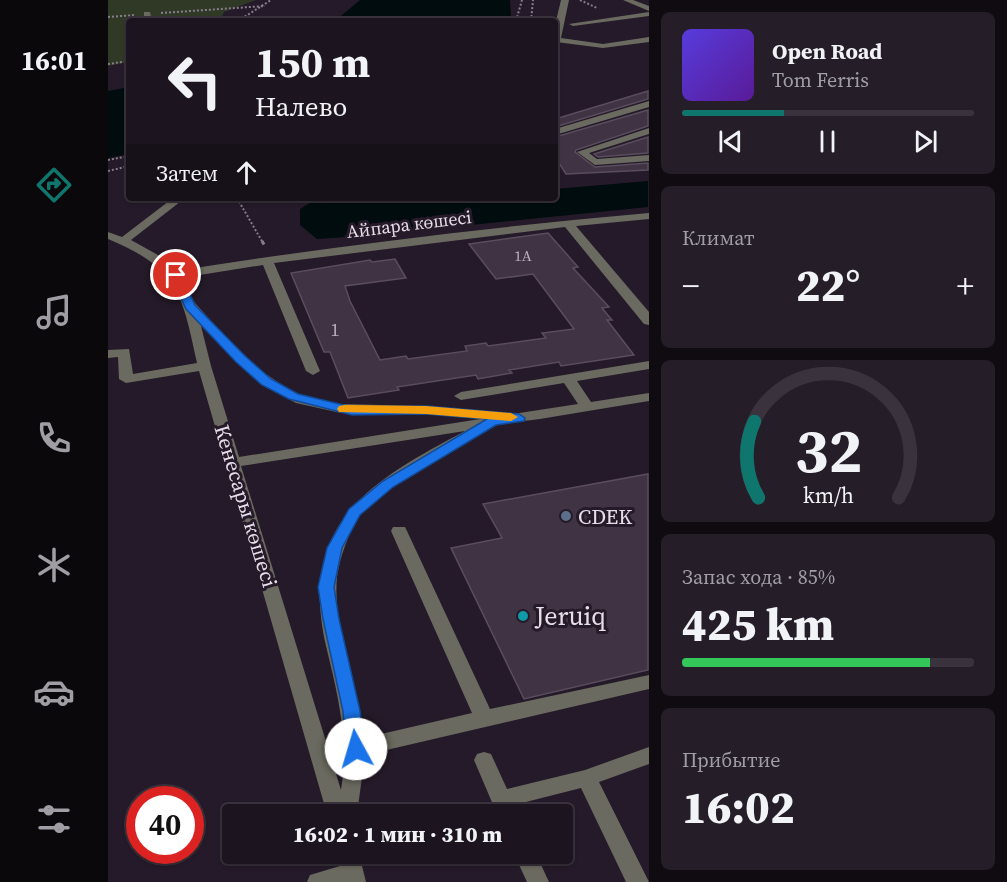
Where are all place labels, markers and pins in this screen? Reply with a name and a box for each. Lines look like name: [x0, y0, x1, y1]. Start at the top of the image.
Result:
pin: [150, 249, 201, 300]
place label: CDEK: [578, 502, 632, 531]
marker: CDEK: [559, 509, 573, 523]
place label: Jeruiq: [534, 598, 606, 634]
marker: Jeruiq: [516, 609, 530, 623]

